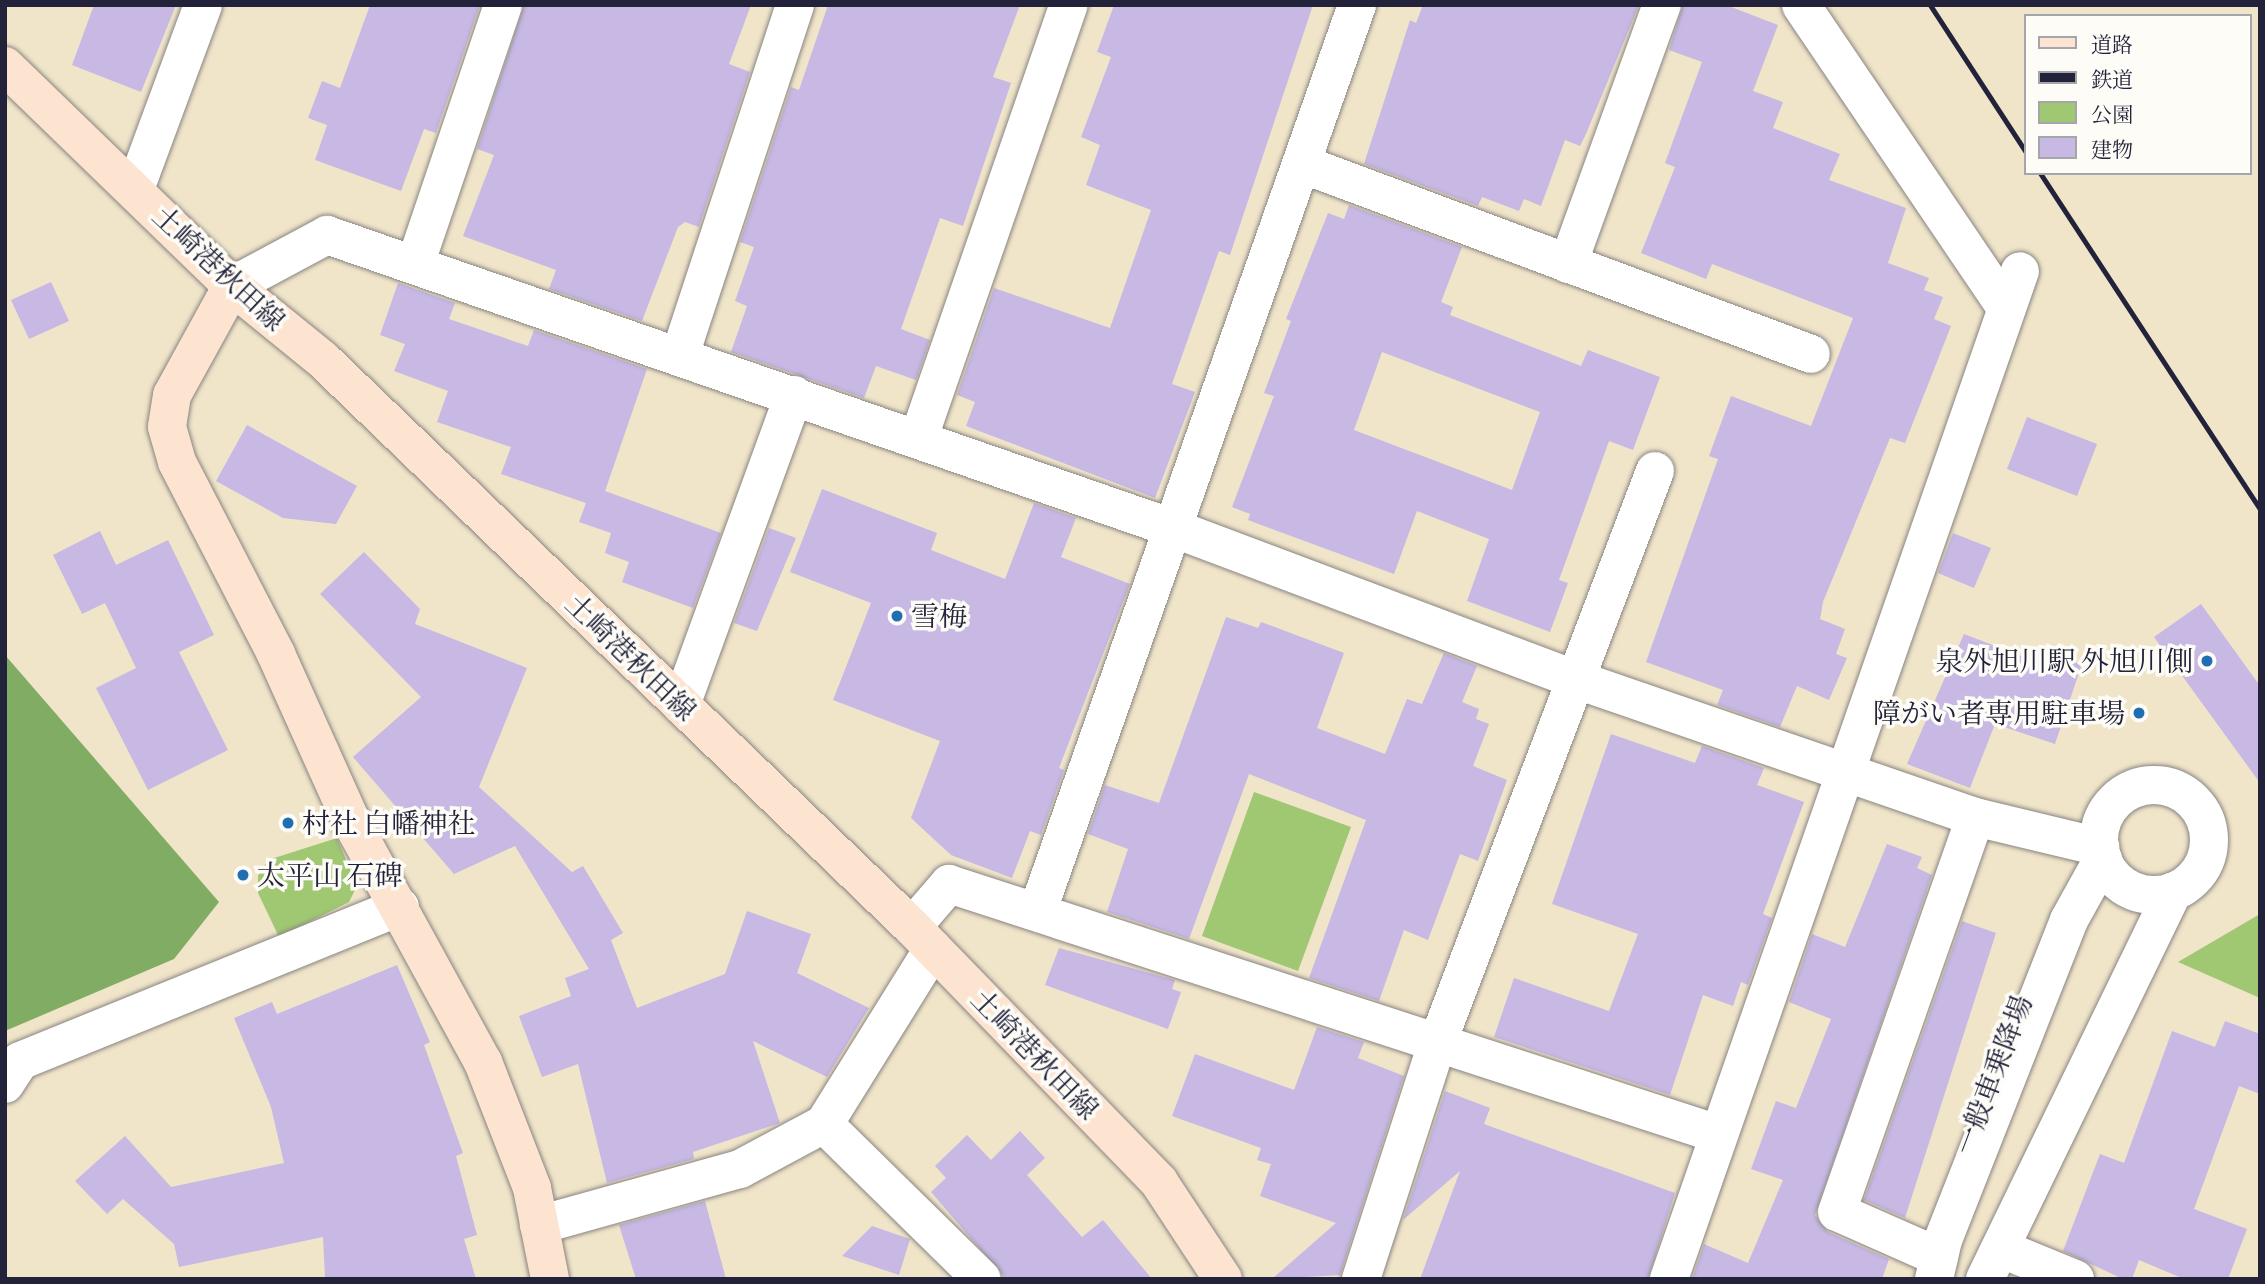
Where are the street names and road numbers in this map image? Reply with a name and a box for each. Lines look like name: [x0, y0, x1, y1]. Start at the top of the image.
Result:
street label: 土崎港秋田線: [146, 198, 292, 338]
street label: 土崎港秋田線: [559, 587, 703, 727]
street label: 土崎港秋田線: [965, 982, 1105, 1126]
street label: 一般車乗降場: [1947, 991, 2039, 1159]

